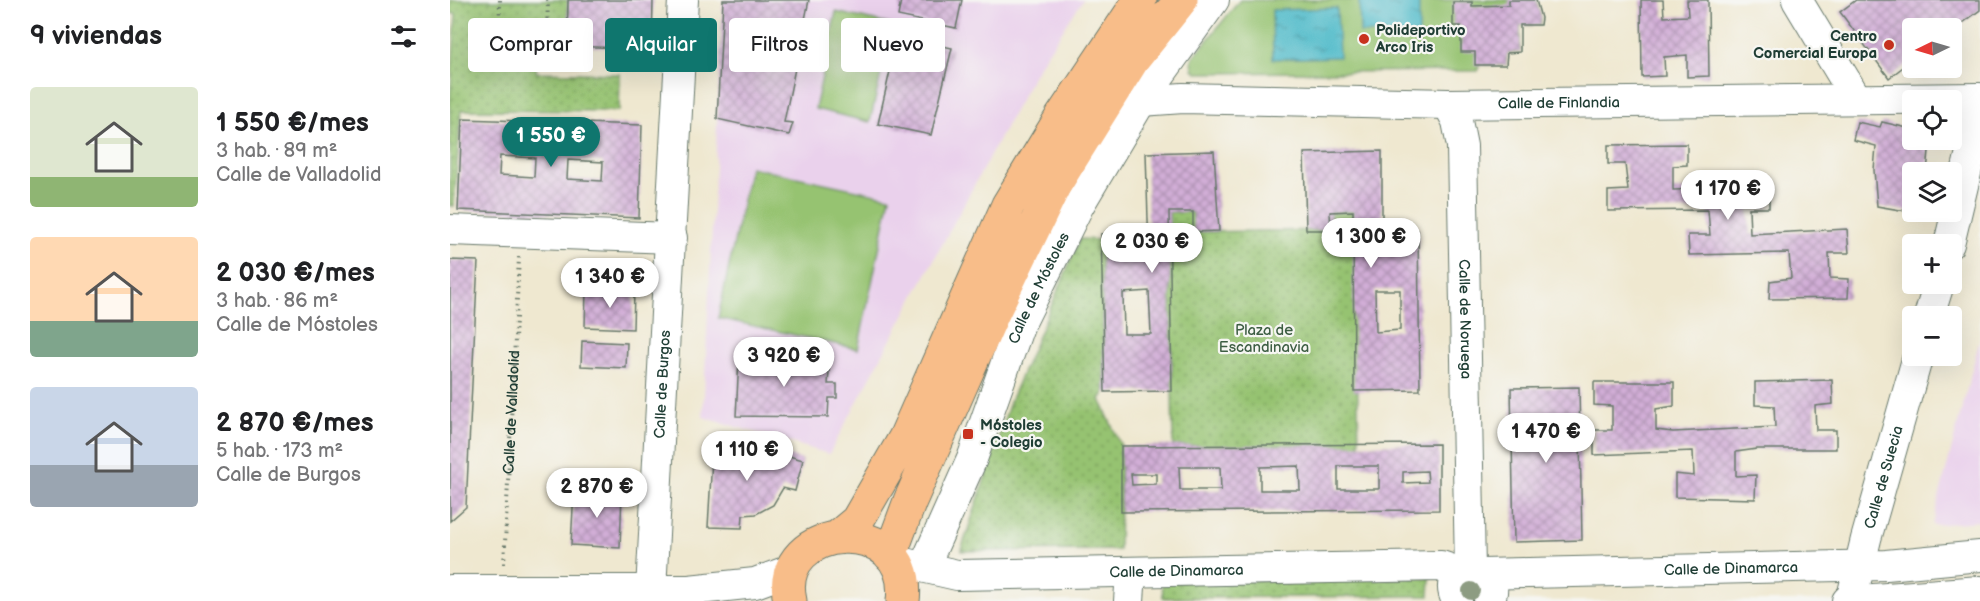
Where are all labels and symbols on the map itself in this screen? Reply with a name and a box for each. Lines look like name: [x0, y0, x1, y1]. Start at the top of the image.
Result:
north arrow: [1902, 18, 1962, 78]
place label: Polideportivo Arco Iris: [1375, 21, 1466, 57]
place label: Centro Comercial Europa: [1753, 27, 1877, 63]
marker: Polideportivo Arco Iris: [1357, 32, 1371, 46]
marker: Centro Comercial Europa: [1882, 38, 1896, 52]
street label: Calle de Finlandia: [1498, 93, 1620, 113]
pin: 1 550 €: [496, 117, 606, 168]
pin: 1 170 €: [1673, 170, 1783, 221]
pin: 1 300 €: [1316, 218, 1426, 269]
pin: 2 030 €: [1097, 223, 1207, 274]
street label: Calle de Móstoles: [1005, 229, 1074, 346]
pin: 1 340 €: [555, 258, 665, 309]
street label: Calle de Noruega: [1454, 259, 1475, 379]
park label: Plaza de Escandinavia: [1219, 321, 1309, 357]
street label: Calle de Burgos: [650, 329, 675, 439]
pin: 3 920 €: [729, 337, 839, 388]
street label: Calle de Valladolid: [499, 350, 524, 475]
pin: 1 470 €: [1491, 413, 1601, 464]
place label: Móstoles - Colegio: [980, 416, 1043, 452]
street label: Calle de Suecia: [1860, 424, 1908, 531]
marker: Móstoles - Colegio: [961, 427, 975, 441]
pin: 1 110 €: [692, 431, 802, 482]
pin: 2 870 €: [542, 468, 652, 519]
street label: Calle de Dinamarca: [1664, 558, 1798, 580]
street label: Calle de Dinamarca: [1109, 561, 1244, 582]

